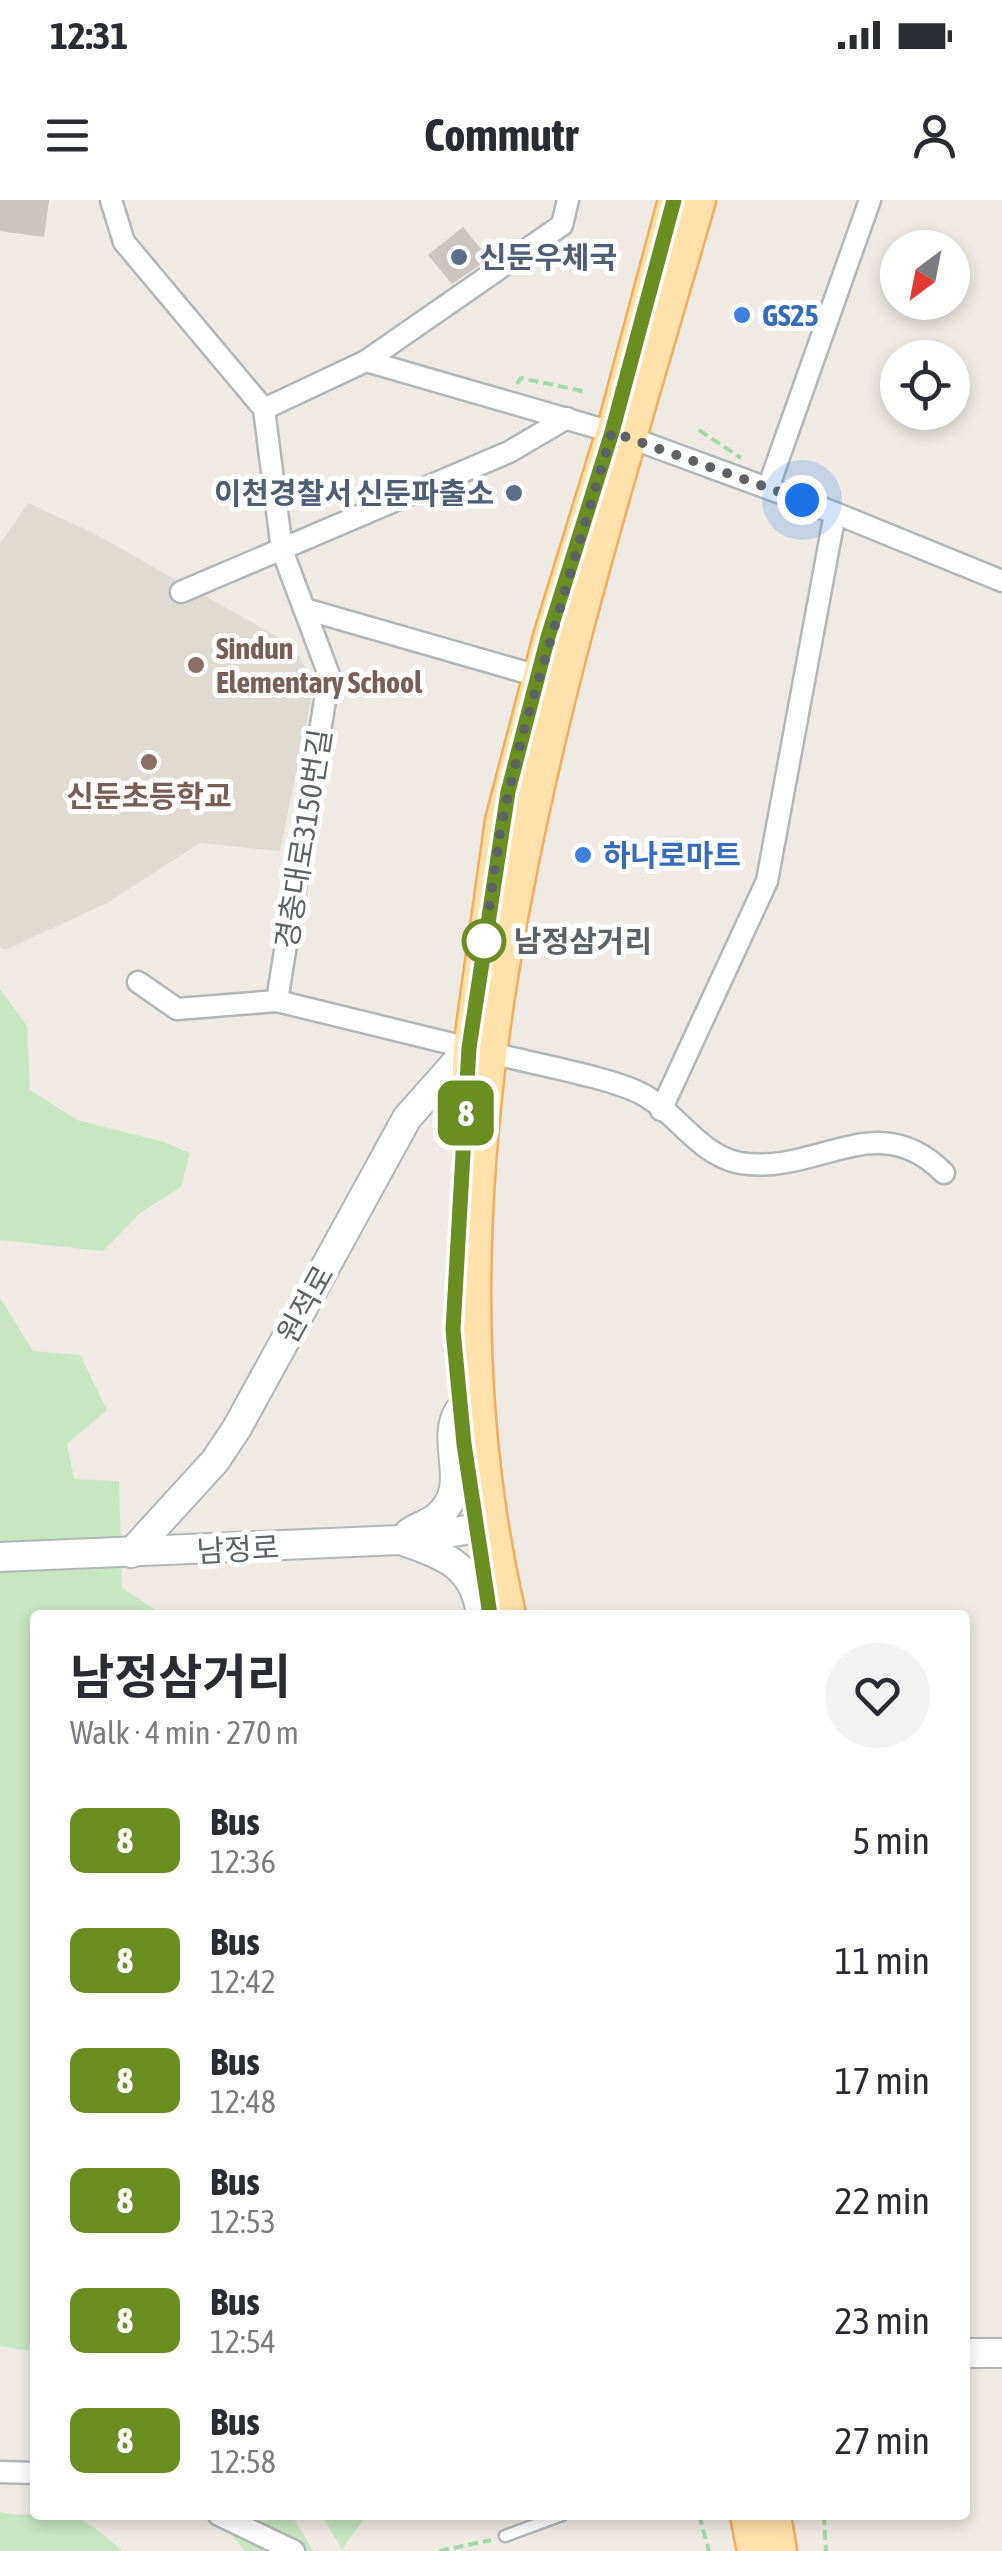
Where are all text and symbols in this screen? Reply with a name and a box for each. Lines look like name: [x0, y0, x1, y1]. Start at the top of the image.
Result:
text: 12:31: [50, 14, 128, 57]
icon: menu: [40, 108, 95, 163]
icon: person: [907, 108, 962, 163]
text: Commutr: [424, 109, 578, 161]
north arrow: [880, 230, 970, 320]
map controls: [880, 230, 970, 430]
place label: 신둔우체국: [479, 240, 617, 274]
marker: 신둔우체국: [448, 246, 470, 268]
place label: GS25: [762, 298, 819, 332]
marker: GS25: [731, 304, 753, 326]
button: locate: [880, 340, 970, 430]
your location: [777, 475, 827, 525]
place label: 이천경찰서 신둔파출소: [214, 476, 494, 510]
marker: 이천경찰서 신둔파출소: [503, 482, 525, 504]
place label: Sindun Elementary School: [216, 631, 423, 699]
marker: Sindun Elementary School: [185, 654, 207, 676]
street label: 경충대로3150번길: [269, 727, 337, 951]
marker: 신둔초등학교: [138, 751, 160, 773]
place label: 신둔초등학교: [66, 779, 232, 813]
place label: 하나로마트: [603, 838, 741, 872]
marker: 하나로마트: [572, 844, 594, 866]
marker: 남정삼거리: [463, 920, 505, 962]
place label: 남정삼거리: [514, 924, 652, 958]
line badge: 8: [434, 1080, 498, 1146]
text: 8: [458, 1093, 474, 1133]
street label: 원적로: [270, 1260, 340, 1348]
street label: 남정로: [196, 1530, 280, 1568]
button: heart: [825, 1643, 930, 1748]
text: 남정삼거리: [70, 1649, 291, 1704]
text: Walk · 4 min · 270 m: [70, 1714, 299, 1751]
text: Bus: [210, 1800, 260, 1843]
text: 5 min: [852, 1819, 930, 1862]
text: 8: [117, 1820, 133, 1860]
text: 12:36: [210, 1843, 276, 1880]
text: Bus: [210, 1920, 260, 1963]
text: 11 min: [835, 1939, 930, 1982]
text: 8: [117, 1940, 133, 1980]
text: 12:42: [210, 1963, 276, 2000]
text: Bus: [210, 2040, 260, 2083]
text: 17 min: [835, 2059, 930, 2102]
text: 8: [117, 2060, 133, 2100]
text: 12:48: [210, 2083, 276, 2120]
text: Bus: [210, 2160, 260, 2203]
text: 22 min: [835, 2179, 930, 2222]
text: 8: [117, 2180, 133, 2220]
text: 12:53: [210, 2203, 276, 2240]
text: Bus: [210, 2280, 260, 2323]
text: 23 min: [835, 2299, 930, 2342]
text: 8: [117, 2300, 133, 2340]
text: 12:54: [210, 2323, 276, 2360]
text: Bus: [210, 2400, 260, 2443]
text: 27 min: [835, 2419, 930, 2462]
text: 8: [117, 2420, 133, 2460]
text: 12:58: [210, 2443, 276, 2480]

